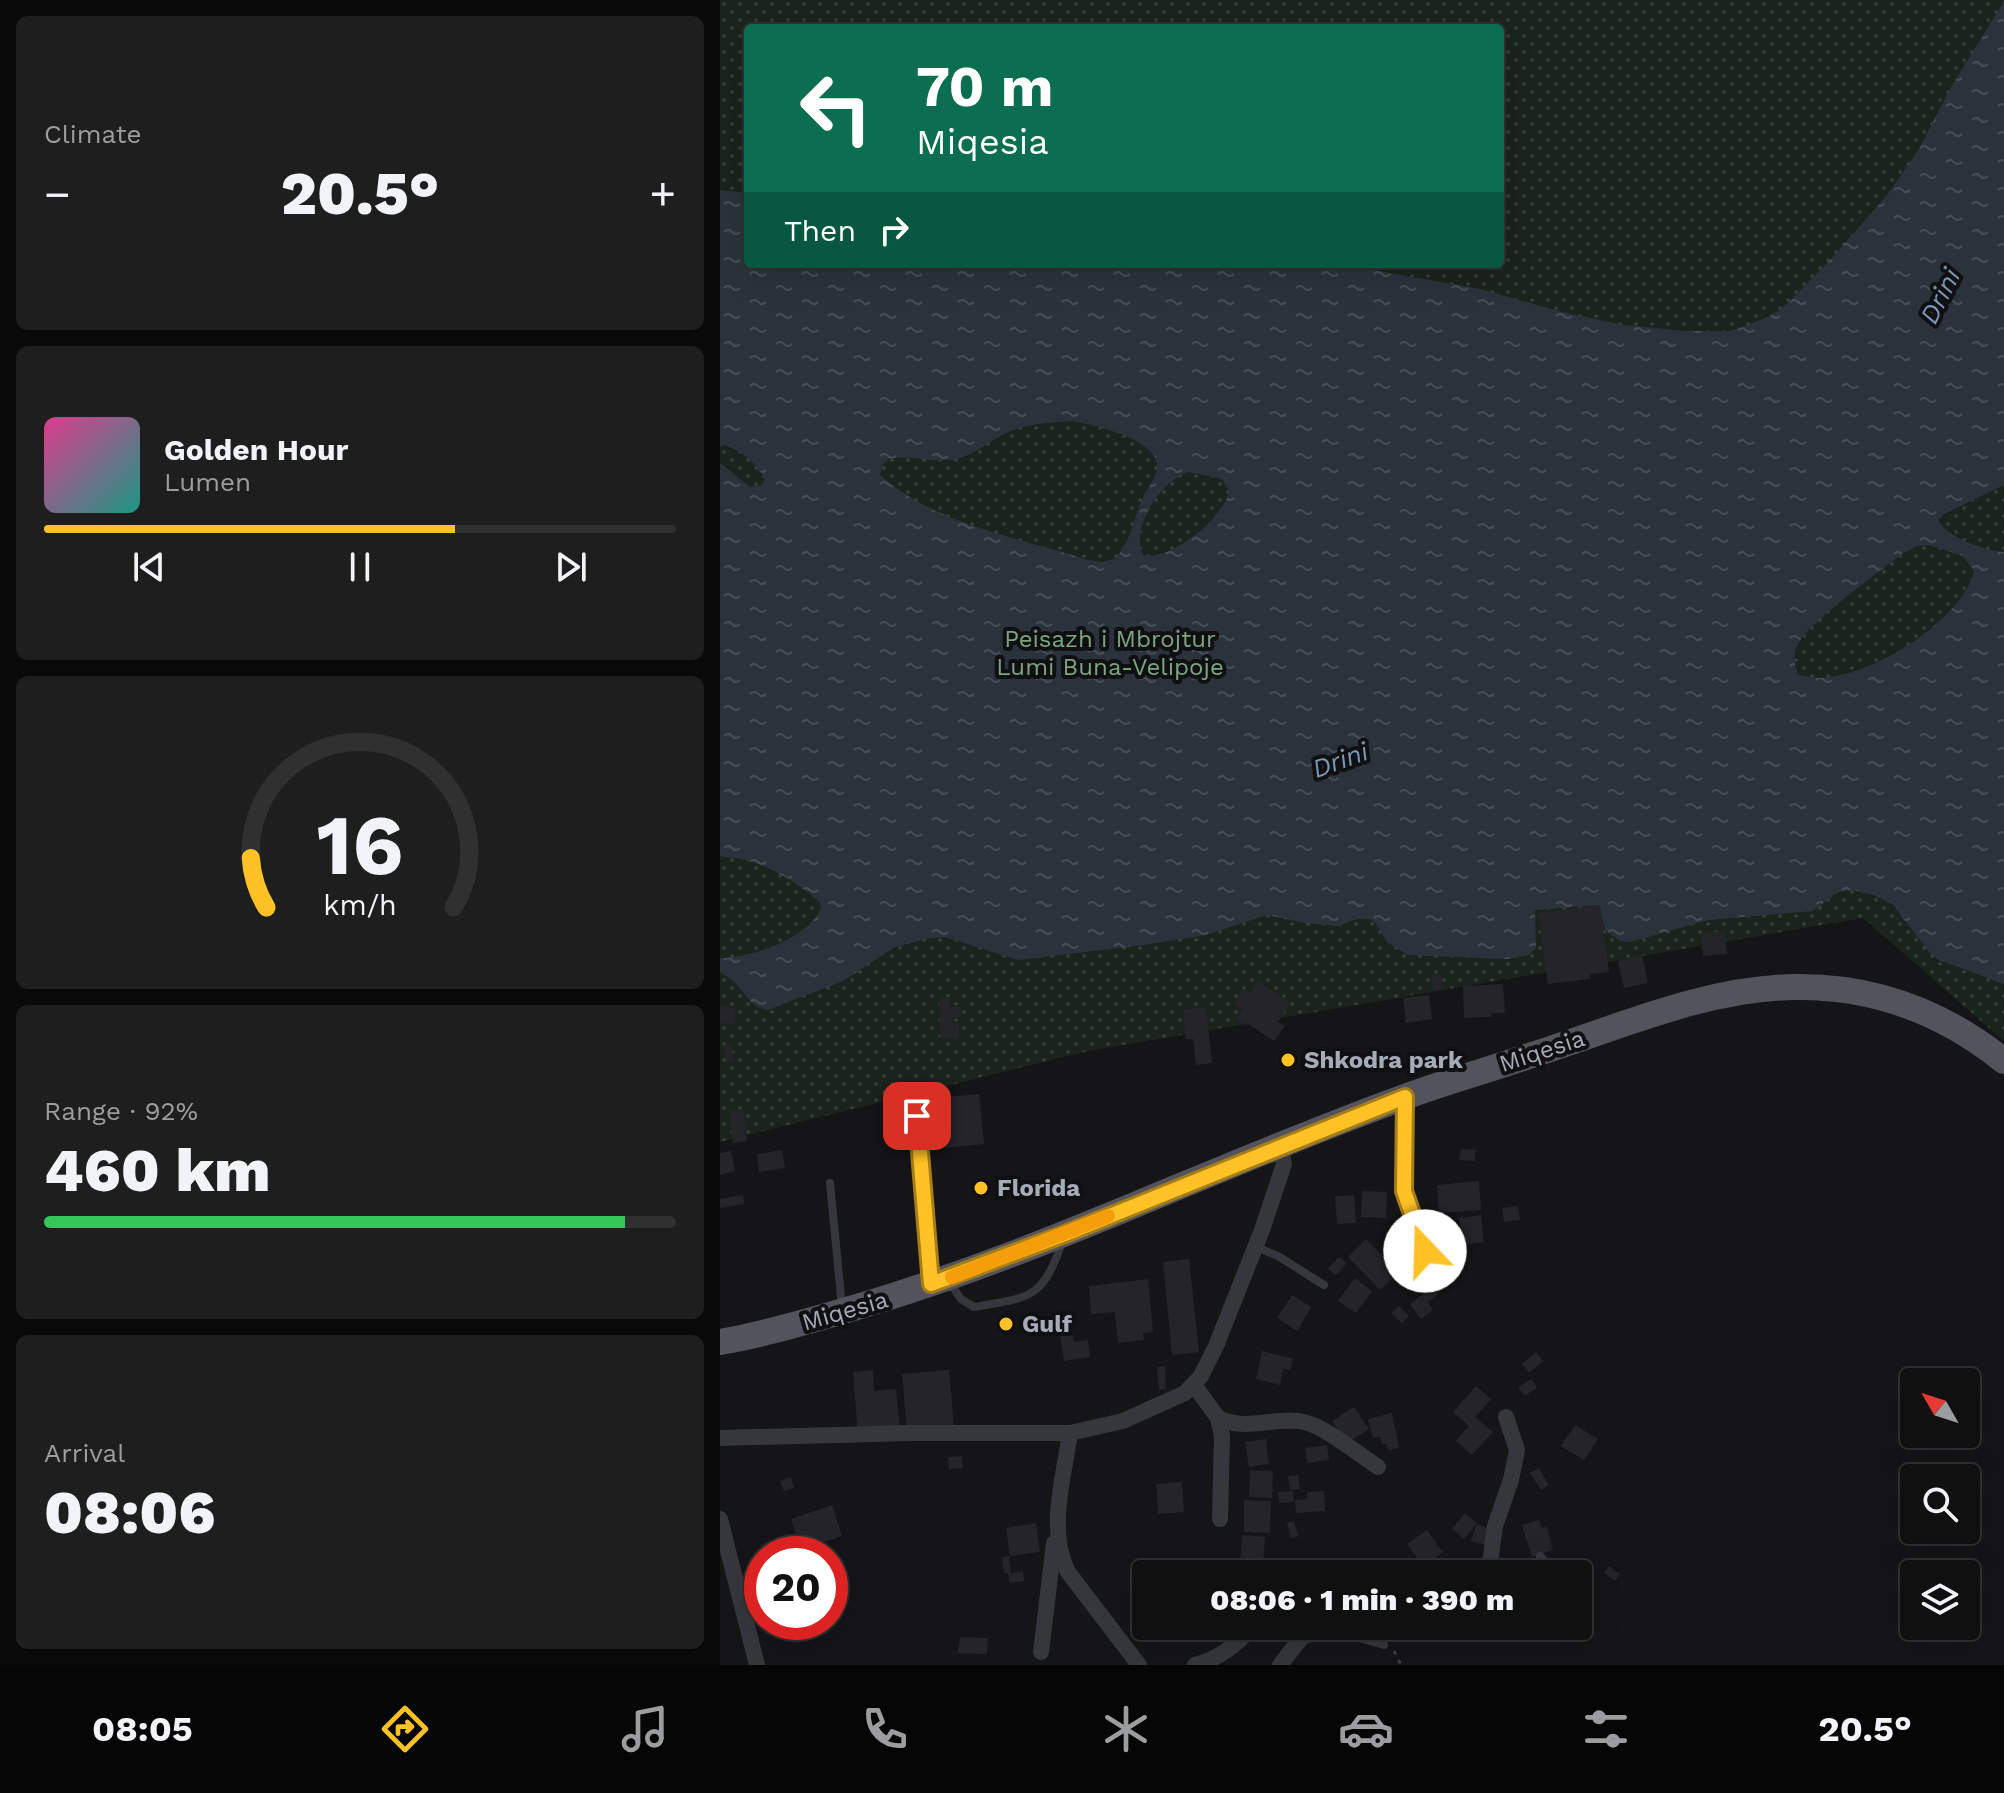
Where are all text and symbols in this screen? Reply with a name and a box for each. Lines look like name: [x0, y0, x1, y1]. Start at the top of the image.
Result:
text: 70 m: [916, 54, 1053, 120]
icon: left: [784, 56, 888, 160]
text: Climate: [44, 119, 142, 149]
text: Miqesia: [916, 121, 1049, 163]
text: 20.5°: [281, 158, 439, 229]
text: −: [44, 168, 71, 220]
text: +: [649, 168, 676, 220]
icon: right: [872, 208, 916, 252]
text: Then: [784, 213, 856, 248]
water label: Drini: [1914, 263, 1967, 328]
text: Golden Hour: [164, 432, 348, 467]
text: Lumen: [164, 467, 251, 497]
icon: previous: [127, 545, 171, 589]
icon: pause: [338, 545, 382, 589]
icon: next: [549, 545, 593, 589]
park label: Peisazh i Mbrojtur Lumi Buna-Velipoje: [996, 625, 1224, 681]
water label: Drini: [1308, 736, 1373, 784]
text: 16: [316, 797, 404, 894]
text: km/h: [323, 889, 397, 923]
street label: Miqesia: [1496, 1024, 1588, 1078]
place label: Shkodra park: [1304, 1046, 1463, 1074]
marker: Shkodra park: [1279, 1051, 1297, 1069]
pin: [883, 1082, 951, 1150]
icon: arrive: [895, 1094, 939, 1138]
text: Range · 92%: [44, 1096, 198, 1126]
text: 460 km: [44, 1135, 270, 1206]
place label: Florida: [997, 1174, 1080, 1202]
marker: Florida: [972, 1179, 990, 1197]
position arrow: [1383, 1209, 1467, 1293]
street label: Miqesia: [799, 1285, 891, 1337]
place label: Gulf: [1022, 1310, 1072, 1338]
marker: Gulf: [997, 1315, 1015, 1333]
north arrow: [1900, 1368, 1980, 1448]
map controls: [1900, 1368, 1980, 1640]
text: Arrival: [44, 1438, 125, 1468]
button: search: [1900, 1464, 1980, 1544]
text: 08:06: [44, 1477, 215, 1548]
speed limit sign: 20: [744, 1536, 848, 1640]
button: layers: [1900, 1560, 1980, 1640]
text: 08:06 · 1 min · 390 m: [1210, 1582, 1514, 1617]
icon: directions: [377, 1701, 433, 1757]
icon: music: [617, 1701, 673, 1757]
icon: phone: [857, 1701, 913, 1757]
icon: climate: [1098, 1701, 1154, 1757]
icon: car: [1338, 1701, 1394, 1757]
icon: filters: [1578, 1701, 1634, 1757]
text: 08:05: [92, 1708, 193, 1750]
text: 20.5°: [1818, 1708, 1912, 1750]

